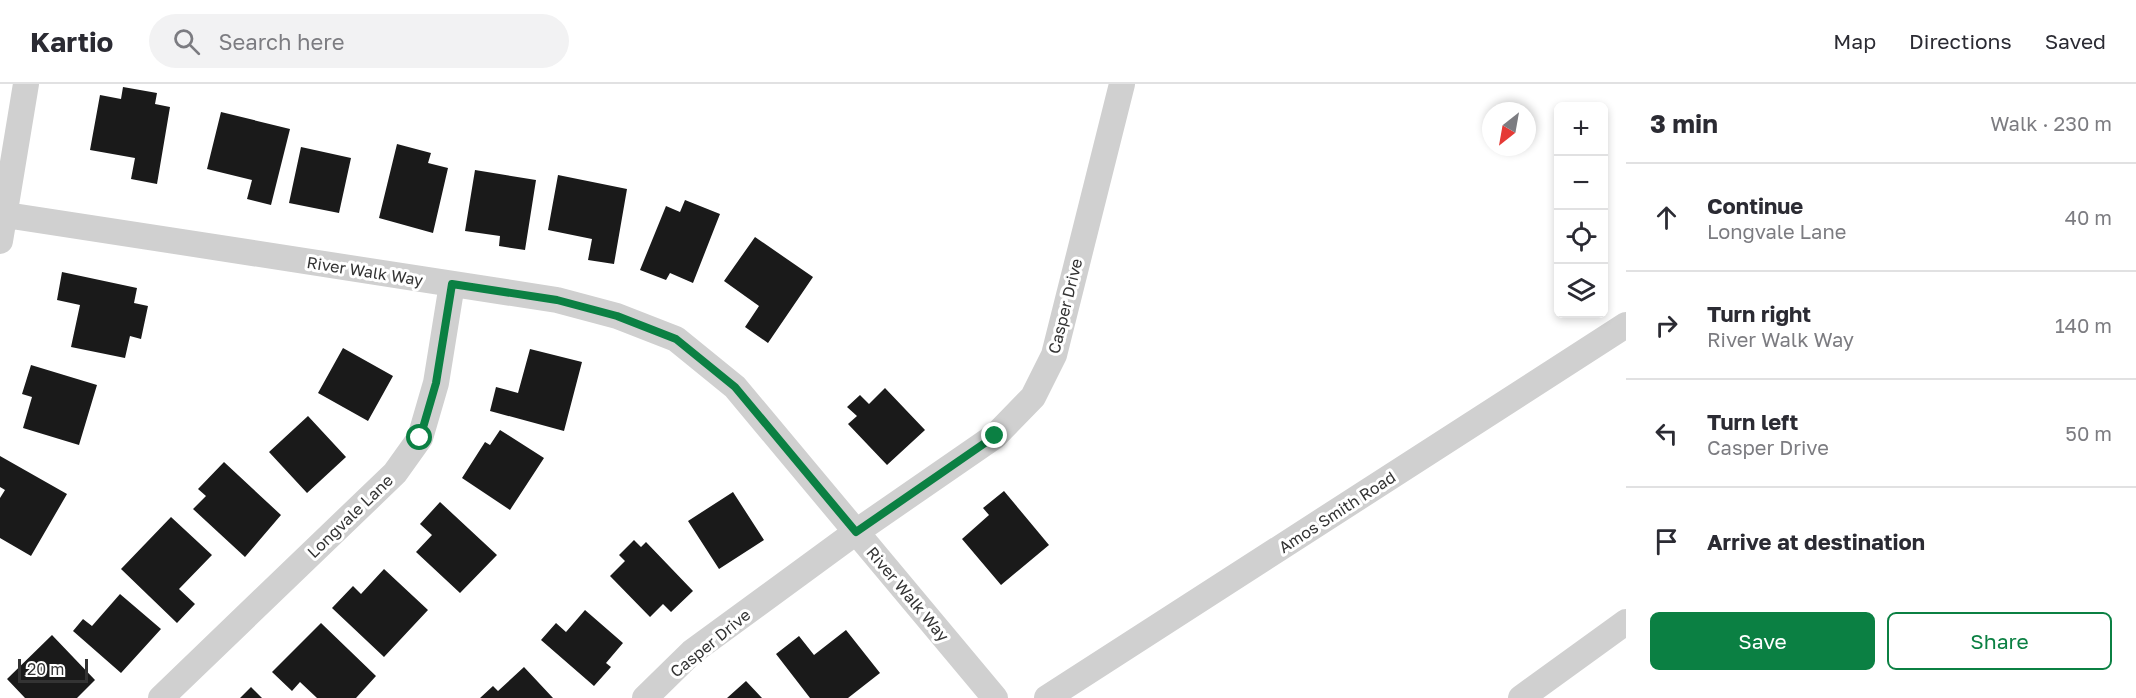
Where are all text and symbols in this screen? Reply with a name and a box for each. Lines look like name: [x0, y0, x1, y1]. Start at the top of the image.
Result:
search box: [149, 14, 569, 68]
text: Kartio: [30, 25, 113, 58]
icon: search: [170, 25, 203, 58]
text: Search here: [218, 28, 344, 55]
text: Map: [1833, 28, 1876, 54]
text: Directions: [1909, 28, 2012, 54]
text: Saved: [2045, 28, 2106, 54]
north arrow: [1482, 102, 1536, 156]
map controls: [1554, 102, 1608, 318]
button: +: [1554, 102, 1608, 156]
text: 3 min: [1650, 108, 1718, 139]
text: Walk · 230 m: [1990, 111, 2112, 135]
button: −: [1554, 156, 1608, 210]
text: Continue: [1707, 192, 1803, 219]
icon: ahead: [1650, 201, 1683, 234]
text: 40 m: [2065, 205, 2112, 229]
button: locate: [1554, 210, 1608, 264]
text: Longvale Lane: [1707, 219, 1846, 243]
street label: River Walk Way: [305, 252, 425, 290]
street label: Casper Drive: [1044, 256, 1086, 356]
button: layers: [1554, 264, 1608, 318]
text: Turn right: [1707, 300, 1811, 327]
icon: right: [1650, 309, 1683, 342]
text: 140 m: [2055, 313, 2112, 337]
text: River Walk Way: [1707, 327, 1854, 351]
text: Turn left: [1707, 408, 1798, 435]
icon: left: [1650, 417, 1683, 450]
text: 50 m: [2065, 421, 2112, 445]
route end: [981, 422, 1007, 448]
route start: [406, 424, 432, 450]
text: Casper Drive: [1707, 435, 1829, 459]
street label: Amos Smith Road: [1275, 467, 1399, 557]
street label: Longvale Lane: [303, 470, 397, 562]
icon: arrive: [1650, 525, 1683, 558]
text: Arrive at destination: [1707, 528, 1925, 555]
street label: River Walk Way: [863, 543, 953, 646]
street label: Casper Drive: [666, 605, 754, 681]
button: Save: [1650, 612, 1875, 670]
button: Share: [1887, 612, 2112, 670]
scale bar: [18, 656, 88, 684]
text: 20 m: [27, 659, 64, 679]

